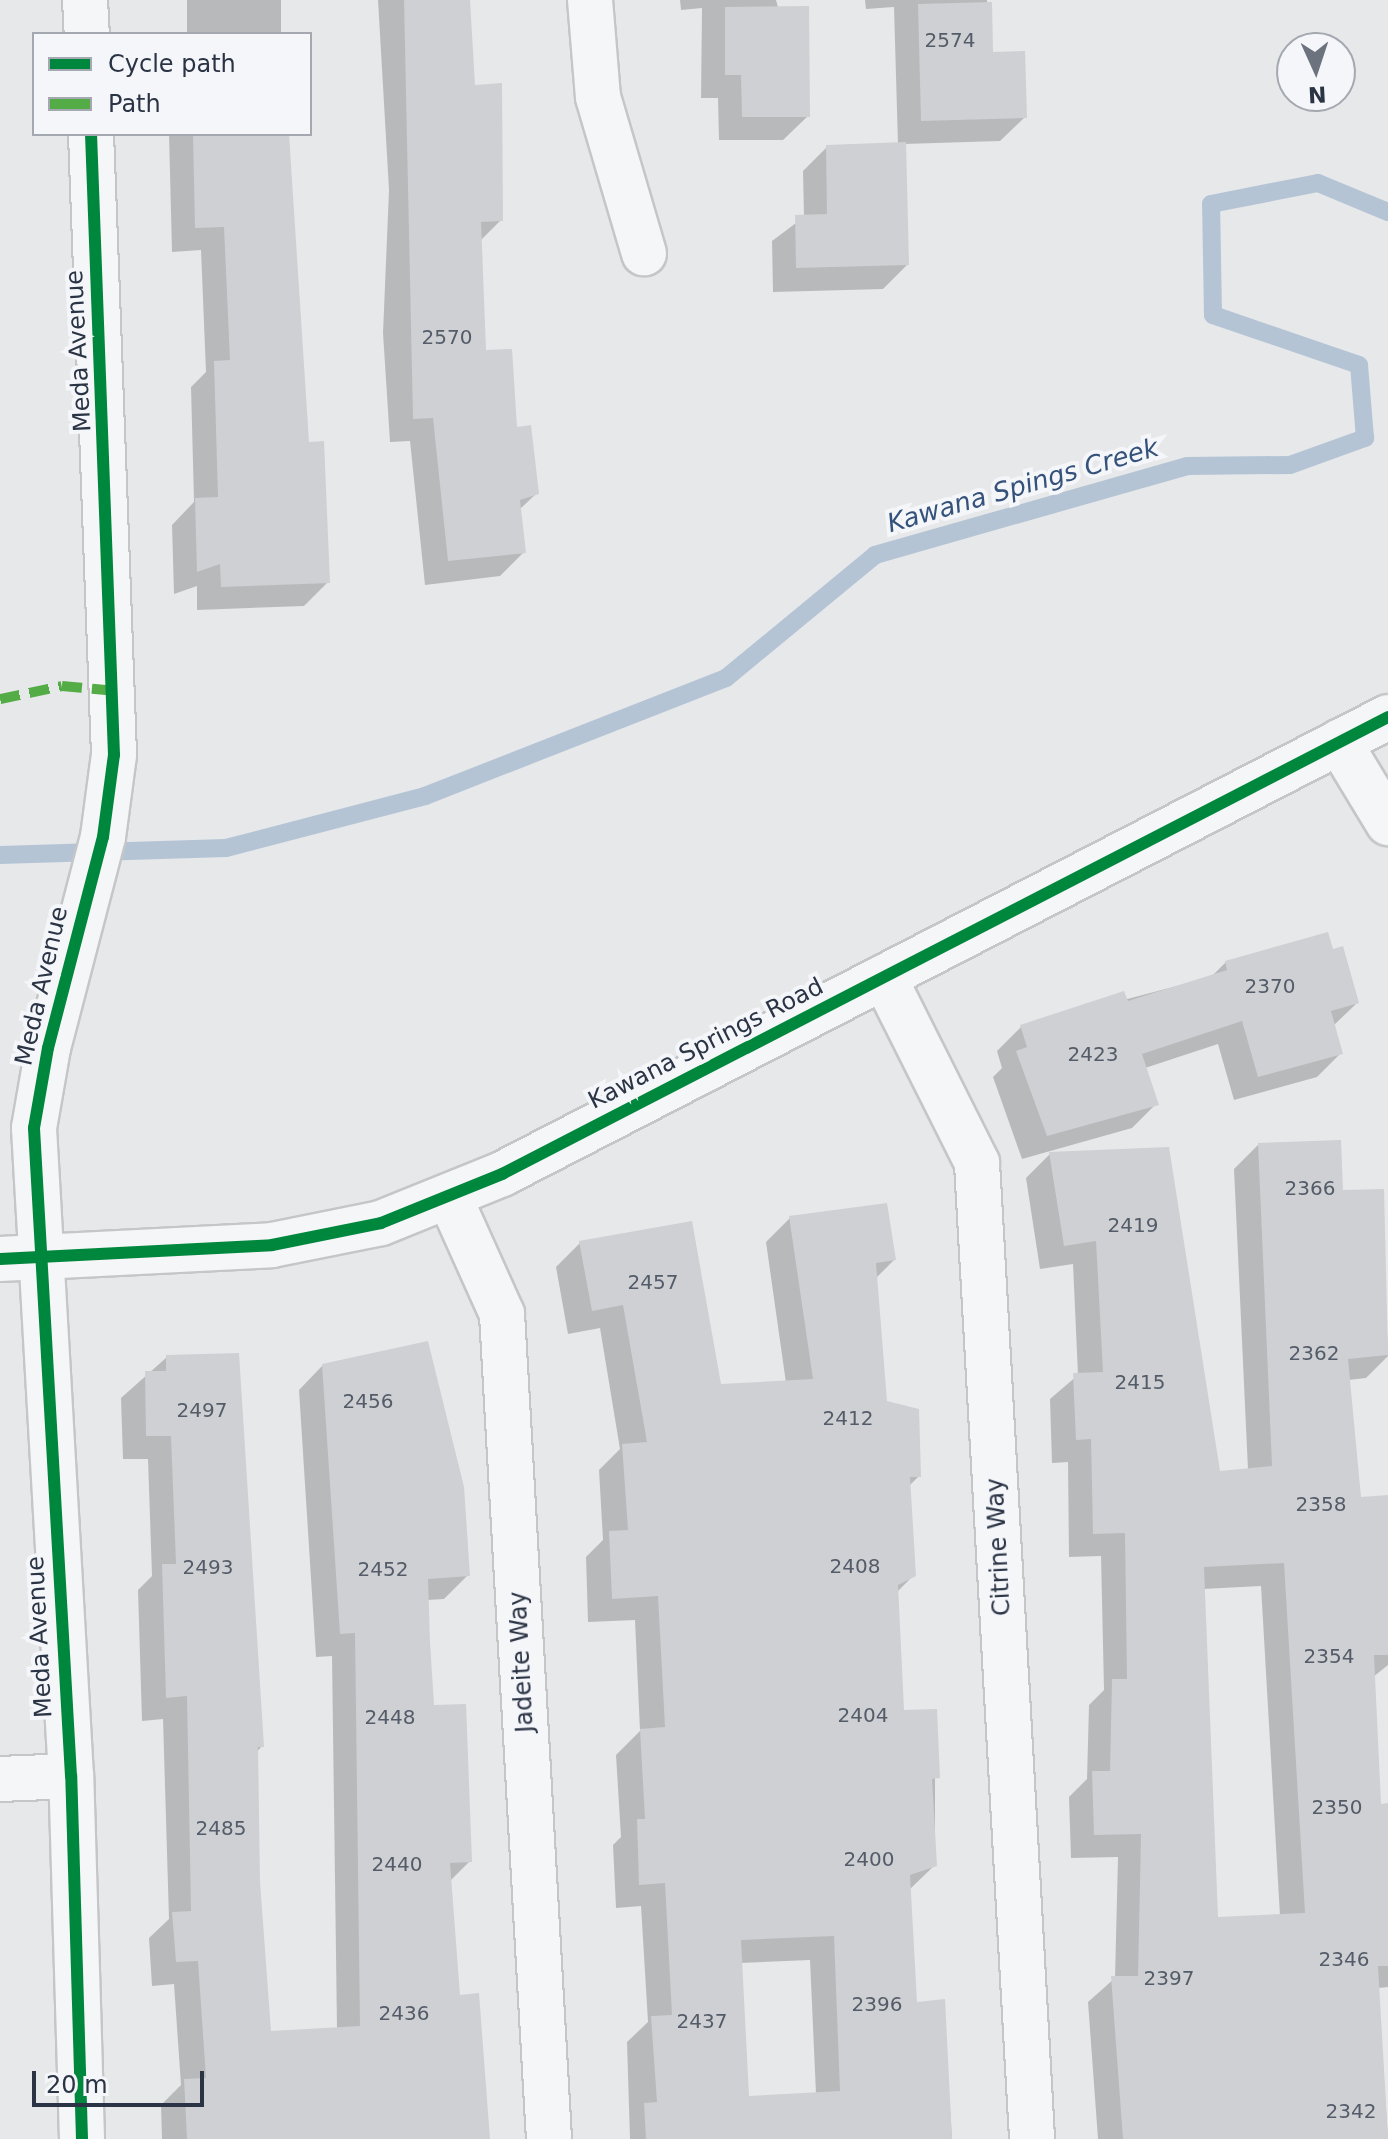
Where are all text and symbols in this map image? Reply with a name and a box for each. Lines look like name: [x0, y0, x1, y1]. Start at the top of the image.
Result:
house number: 2574: [925, 28, 975, 52]
legend: [32, 32, 312, 136]
north arrow: [1276, 32, 1356, 112]
text: Cycle path: [108, 50, 236, 78]
text: N: [1307, 82, 1327, 107]
text: Path: [108, 90, 161, 118]
street label: Meda Avenue: [60, 269, 98, 433]
house number: 2570: [422, 325, 472, 349]
water label: Kawana Spings Creek: [884, 432, 1162, 540]
street label: Meda Avenue: [10, 904, 74, 1068]
street label: Kawana Springs Road: [584, 972, 828, 1116]
house number: 2370: [1245, 974, 1295, 998]
house number: 2423: [1068, 1042, 1118, 1066]
house number: 2366: [1285, 1176, 1335, 1200]
house number: 2419: [1108, 1213, 1158, 1237]
house number: 2457: [628, 1270, 678, 1294]
house number: 2362: [1289, 1341, 1339, 1365]
house number: 2415: [1115, 1370, 1165, 1394]
house number: 2456: [343, 1389, 393, 1413]
house number: 2497: [177, 1398, 227, 1422]
house number: 2412: [823, 1406, 873, 1430]
street label: Citrine Way: [981, 1477, 1017, 1617]
house number: 2358: [1296, 1492, 1346, 1516]
house number: 2408: [830, 1554, 880, 1578]
street label: Meda Avenue: [21, 1555, 59, 1719]
house number: 2493: [183, 1555, 233, 1579]
house number: 2452: [358, 1557, 408, 1581]
street label: Jadeite Way: [504, 1591, 540, 1733]
house number: 2354: [1304, 1644, 1354, 1668]
house number: 2404: [838, 1703, 888, 1727]
house number: 2448: [365, 1705, 415, 1729]
house number: 2350: [1312, 1795, 1362, 1819]
house number: 2485: [196, 1816, 246, 1840]
house number: 2400: [844, 1847, 894, 1871]
house number: 2440: [372, 1852, 422, 1876]
house number: 2346: [1319, 1947, 1369, 1971]
house number: 2397: [1144, 1966, 1194, 1990]
house number: 2396: [852, 1992, 902, 2016]
house number: 2436: [379, 2001, 429, 2025]
house number: 2437: [677, 2009, 727, 2033]
scale bar: [36, 2055, 208, 2105]
text: 20 m: [46, 2071, 108, 2099]
house number: 2342: [1326, 2099, 1376, 2123]

